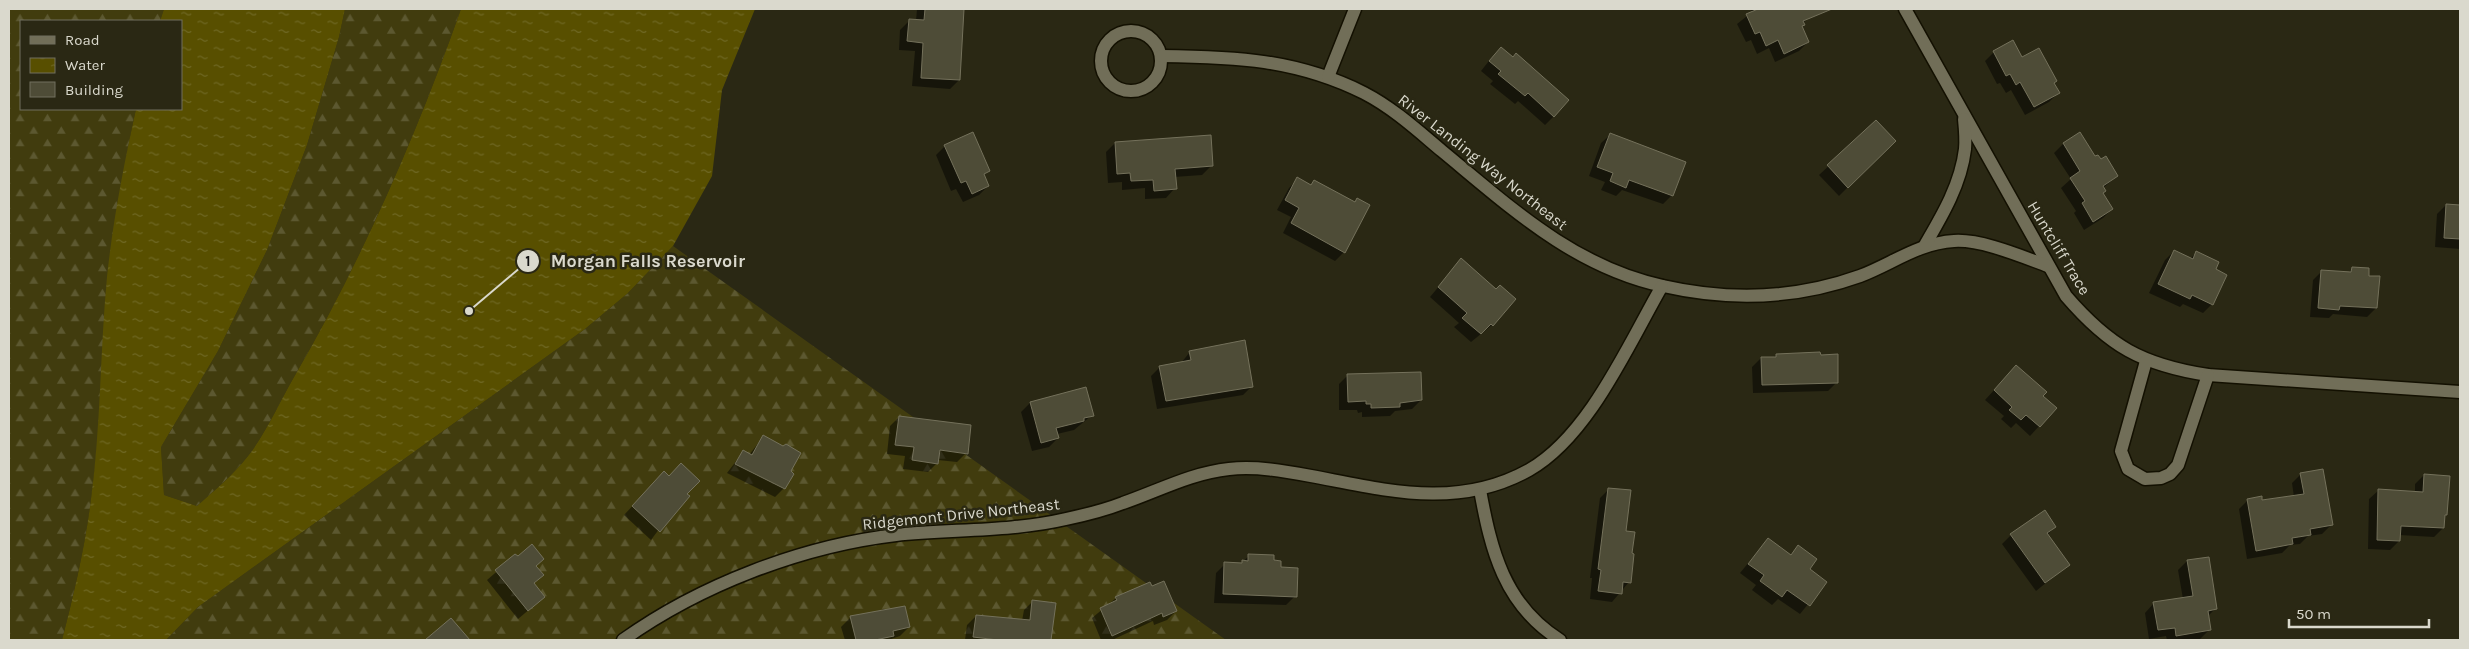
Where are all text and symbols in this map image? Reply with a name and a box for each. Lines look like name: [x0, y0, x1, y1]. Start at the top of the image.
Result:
legend: [20, 20, 182, 110]
text: Road: [65, 31, 100, 49]
text: Water: [65, 56, 106, 74]
text: Building: [65, 81, 123, 99]
street label: River Landing Way Northeast: [1395, 90, 1571, 234]
street label: Huntcliff Trace: [2023, 198, 2095, 298]
callout: Morgan Falls Reservoir: [515, 245, 755, 278]
text: Morgan Falls Reservoir: [551, 250, 745, 272]
text: 1: [525, 252, 531, 270]
street label: Ridgemont Drive Northeast: [861, 494, 1061, 534]
scale bar: [2289, 596, 2429, 628]
text: 50 m: [2296, 605, 2331, 623]

